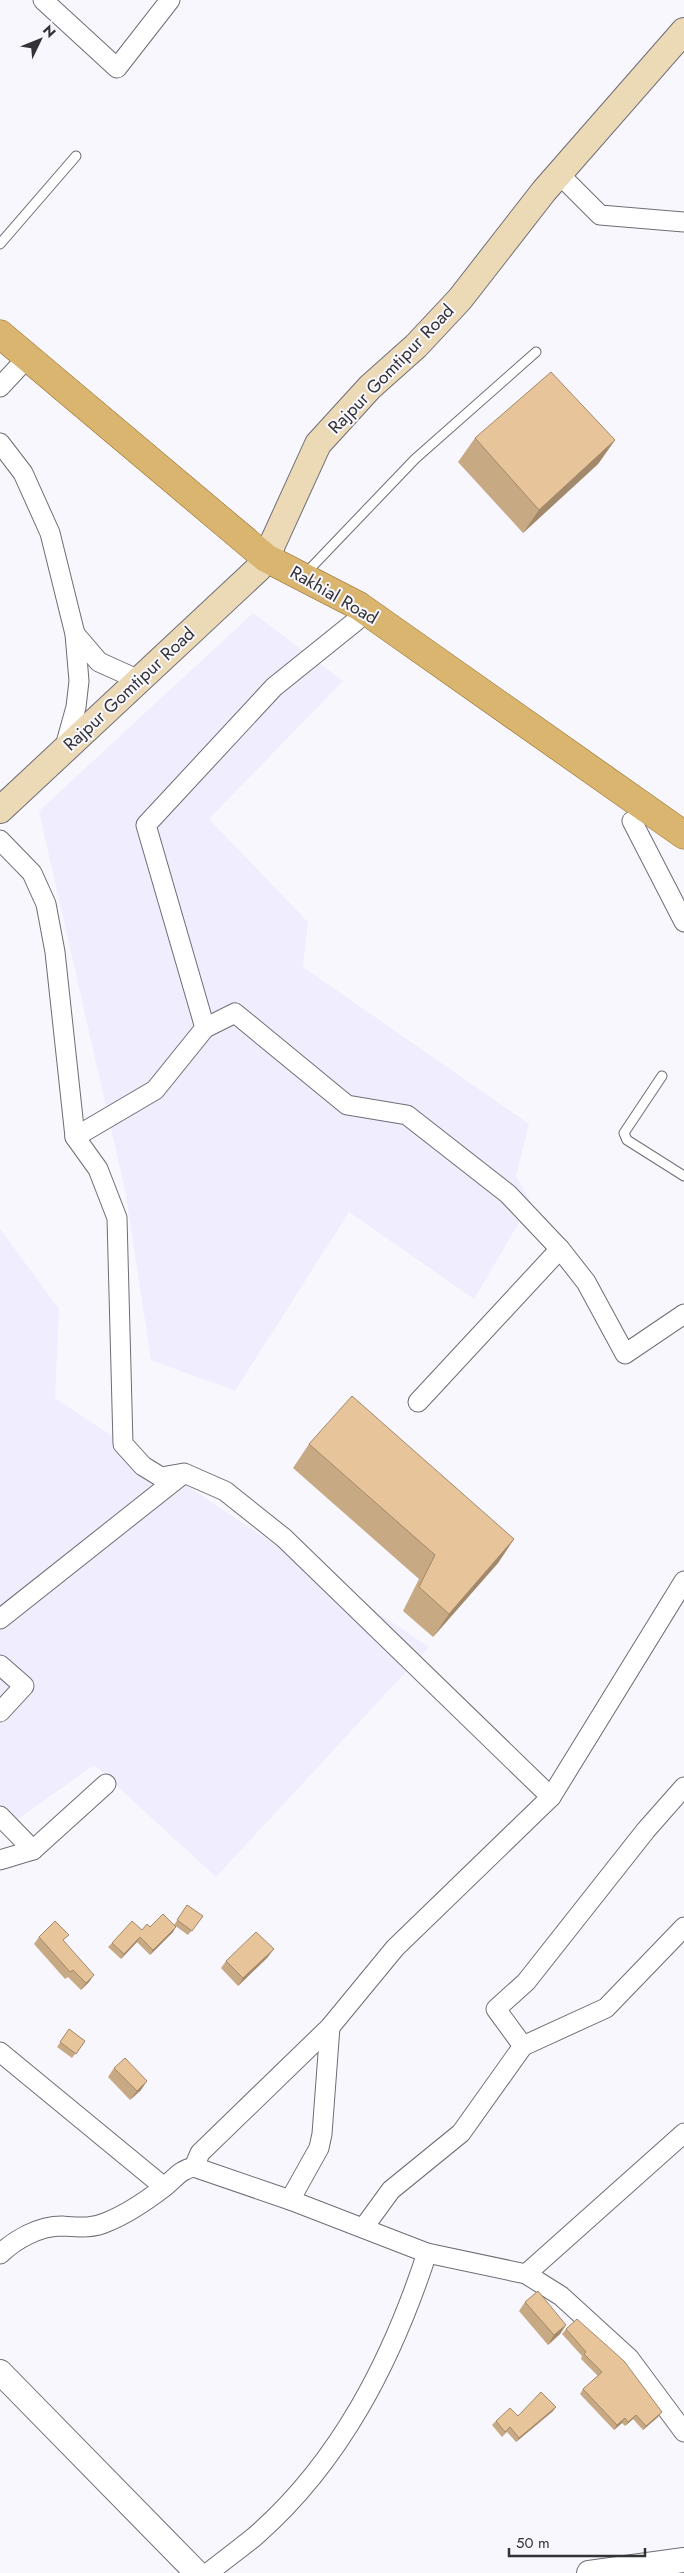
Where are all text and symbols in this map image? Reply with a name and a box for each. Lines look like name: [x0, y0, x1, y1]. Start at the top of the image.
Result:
north arrow: [15, 15, 65, 65]
text: N: [38, 20, 61, 42]
street label: Rajpur Gomtipur Road: [322, 298, 460, 440]
street label: Rakhial Road: [285, 559, 383, 631]
street label: Rajpur Gomtipur Road: [57, 621, 201, 757]
scale bar: [509, 2526, 645, 2558]
text: 50 m: [516, 2532, 550, 2554]

